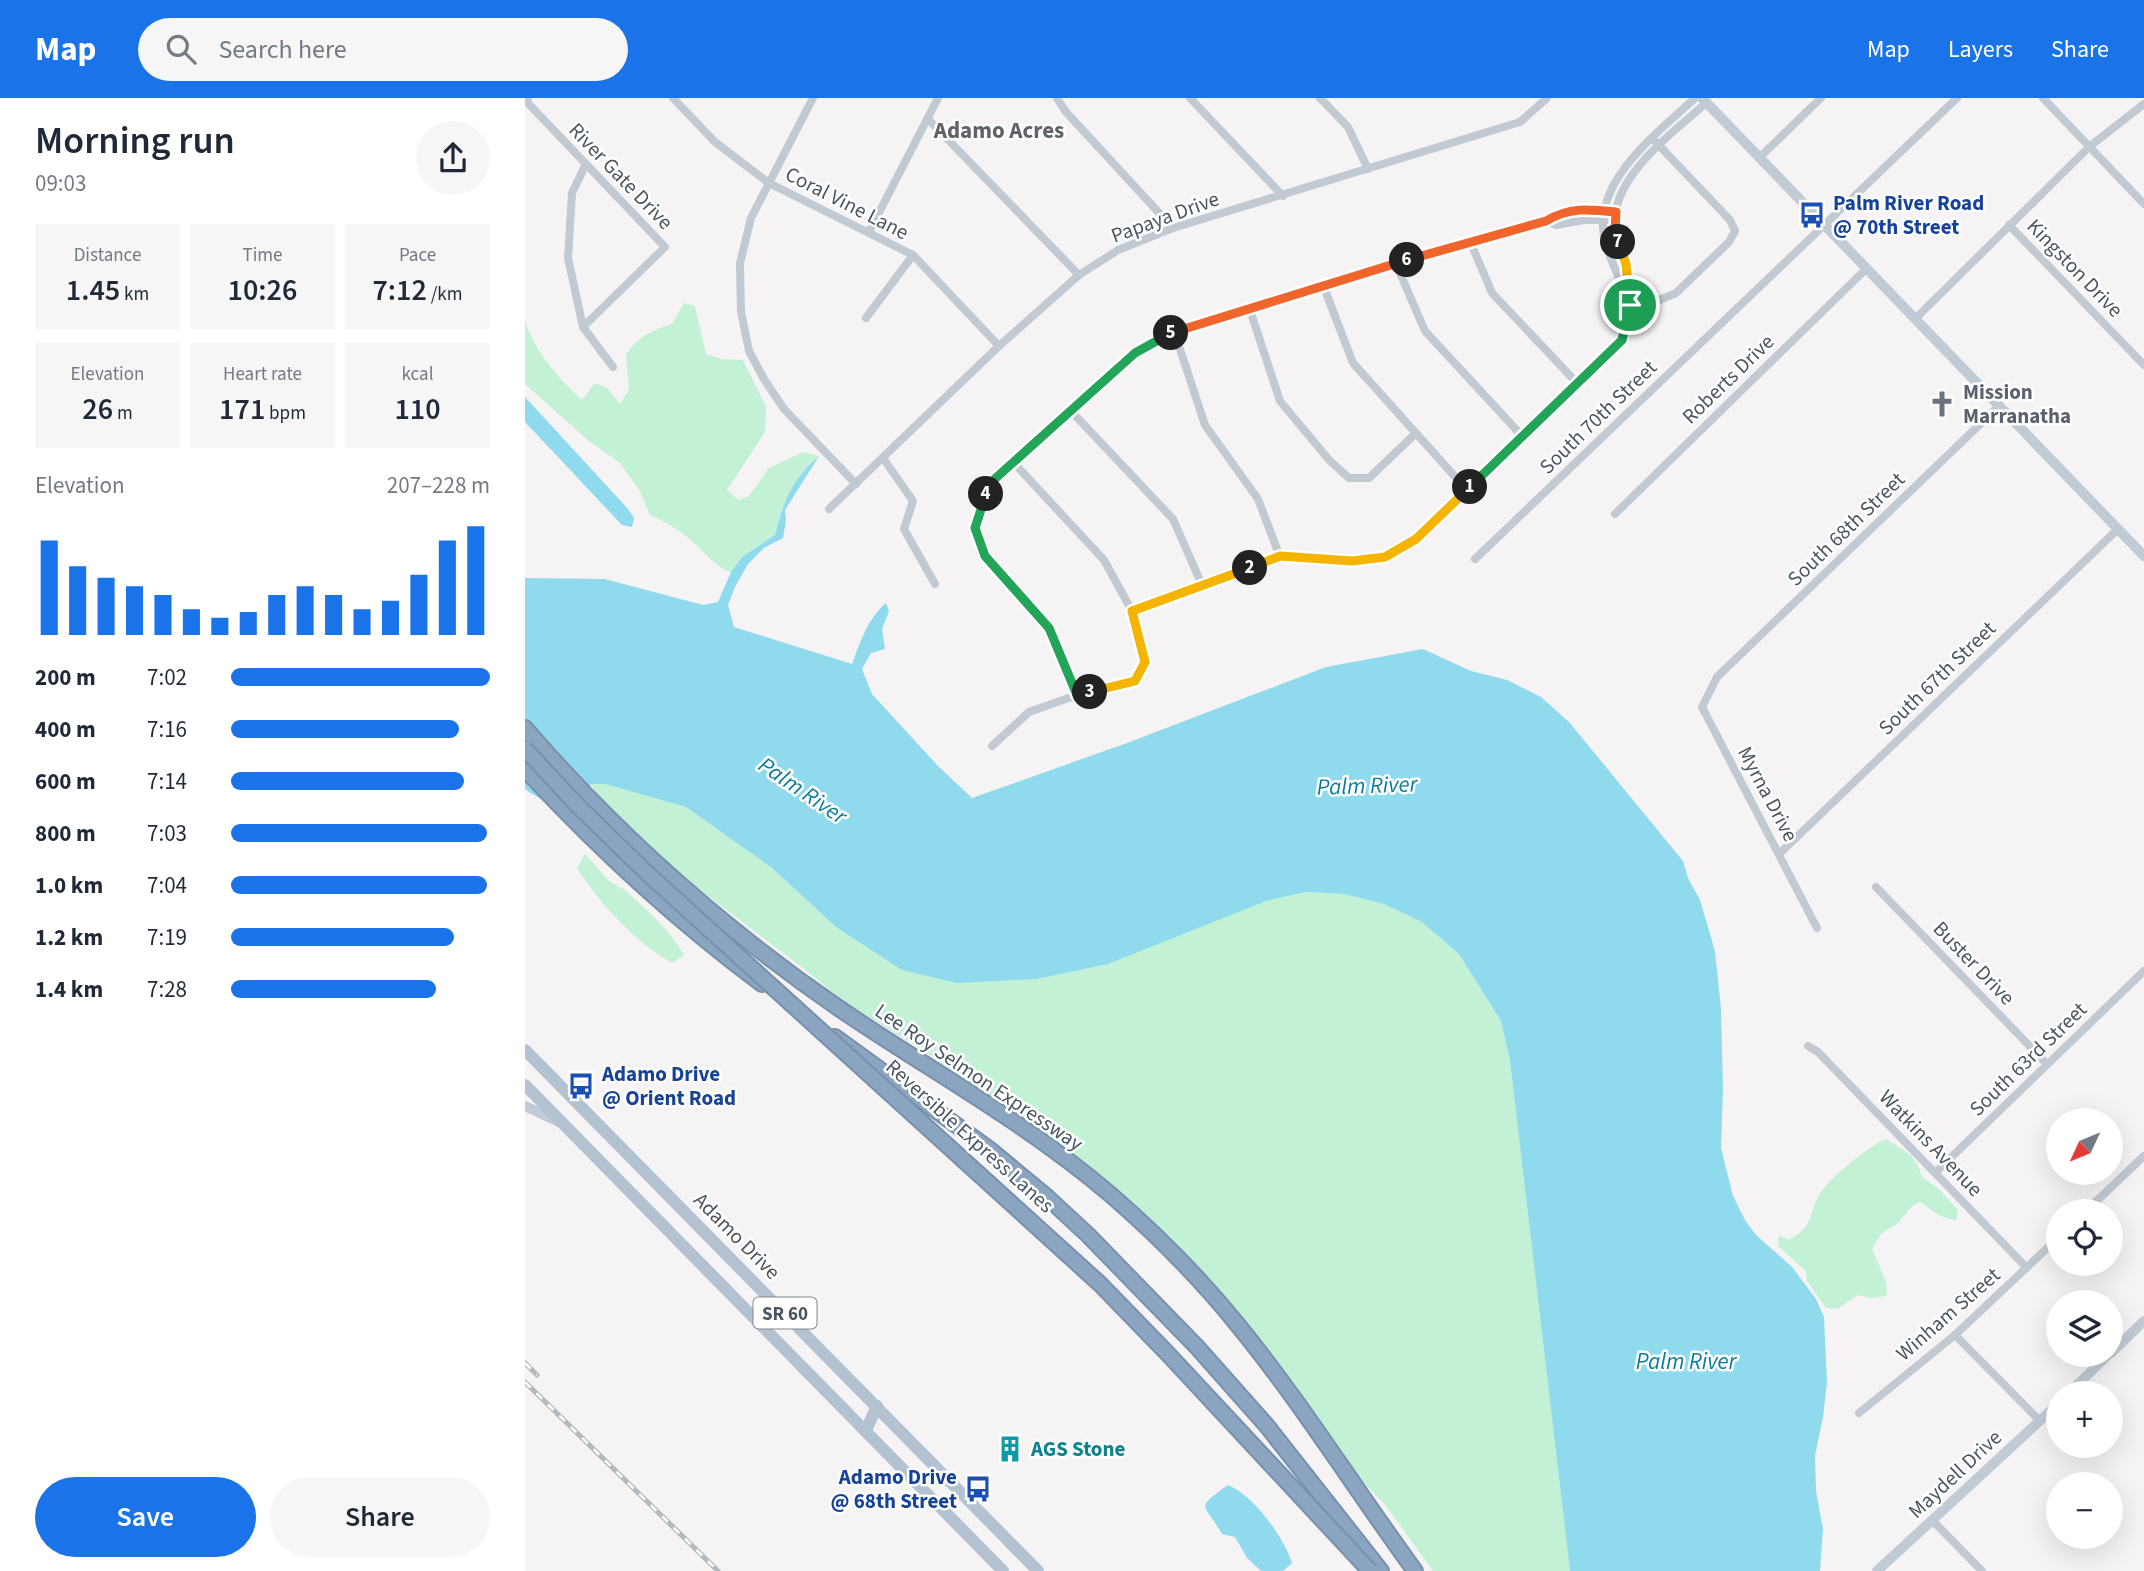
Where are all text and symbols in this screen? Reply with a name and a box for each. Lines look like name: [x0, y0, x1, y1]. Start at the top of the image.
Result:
search box: [138, 18, 628, 81]
text: Map: [35, 26, 96, 73]
icon: search: [162, 30, 200, 68]
text: Search here: [218, 31, 347, 68]
text: Map: [1867, 32, 1910, 67]
text: Layers: [1948, 32, 2013, 67]
text: Share: [2051, 32, 2109, 67]
text: Morning run: [35, 114, 235, 168]
district label: Adamo Acres: [933, 114, 1064, 147]
street label: River Gate Drive: [562, 116, 680, 236]
button: share: [416, 121, 490, 195]
street label: Coral Vine Lane: [780, 159, 914, 247]
text: 09:03: [35, 167, 86, 200]
street label: Papaya Drive: [1107, 184, 1223, 250]
place label: Palm River Road @ 70th Street: [1833, 188, 1984, 242]
bus stop icon: Palm River Road @ 70th Street: [1797, 200, 1827, 230]
street label: Kingston Drive: [2020, 212, 2130, 324]
pin: 7: [1601, 225, 1635, 260]
text: 7: [1612, 228, 1623, 255]
text: Distance: [74, 242, 141, 269]
text: Time: [242, 242, 283, 269]
text: Pace: [399, 242, 436, 269]
pin: 6: [1389, 242, 1425, 278]
text: 6: [1401, 246, 1412, 273]
text: 1.45: [66, 269, 120, 312]
text: 10:26: [228, 269, 297, 312]
text: 7:12: [372, 269, 427, 312]
pin: [1600, 275, 1660, 335]
text: km: [120, 281, 149, 308]
text: /km: [427, 281, 463, 308]
icon: arrive: [1611, 286, 1649, 324]
pin: 5: [1153, 316, 1189, 350]
text: 5: [1165, 319, 1176, 346]
street label: Roberts Drive: [1675, 327, 1781, 431]
street label: South 70th Street: [1533, 353, 1663, 481]
text: Elevation: [71, 361, 144, 388]
text: Heart rate: [223, 361, 302, 388]
text: kcal: [402, 361, 433, 388]
place label: Mission Marranatha: [1963, 377, 2071, 431]
text: 26: [82, 388, 113, 431]
text: 171: [219, 388, 265, 431]
text: 110: [394, 388, 441, 431]
church icon: Mission Marranatha: [1927, 389, 1957, 419]
text: m: [113, 400, 133, 427]
text: bpm: [265, 400, 306, 427]
street label: South 68th Street: [1781, 465, 1911, 593]
text: Elevation: [35, 469, 125, 502]
text: 207–228 m: [387, 469, 490, 502]
pin: 1: [1453, 470, 1487, 504]
text: 1: [1464, 473, 1475, 500]
pin: 4: [969, 476, 1003, 512]
text: 4: [980, 480, 991, 507]
pin: 2: [1233, 550, 1267, 586]
text: 2: [1244, 554, 1255, 581]
street label: South 67th Street: [1872, 614, 2002, 742]
text: 200 m: [35, 661, 96, 694]
text: 7:02: [147, 661, 187, 694]
pin: 3: [1073, 674, 1107, 710]
text: 3: [1084, 678, 1095, 705]
text: 400 m: [35, 713, 96, 746]
text: 7:16: [147, 713, 187, 746]
street label: Myrna Drive: [1730, 741, 1806, 847]
water label: Palm River: [752, 749, 855, 833]
text: 600 m: [35, 765, 96, 798]
text: 7:14: [147, 765, 187, 798]
water label: Palm River: [1316, 767, 1419, 804]
text: 800 m: [35, 817, 96, 850]
text: 7:03: [147, 817, 187, 850]
text: 1.0 km: [35, 869, 103, 902]
text: 7:04: [147, 869, 187, 902]
street label: Buster Drive: [1926, 914, 2022, 1012]
text: 1.2 km: [35, 921, 103, 954]
text: 7:19: [147, 921, 187, 954]
text: 1.4 km: [35, 973, 103, 1006]
text: 7:28: [147, 973, 187, 1006]
street label: South 63rd Street: [1962, 995, 2094, 1123]
street label: Lee Roy Selmon Expressway: [869, 996, 1089, 1158]
street label: Reversible Express Lanes: [879, 1052, 1061, 1220]
place label: Adamo Drive @ Orient Road: [601, 1059, 736, 1113]
bus stop icon: Adamo Drive @ Orient Road: [566, 1071, 596, 1101]
street label: Watkins Avenue: [1872, 1083, 1990, 1203]
north arrow: [2046, 1108, 2123, 1185]
map controls: [2046, 1108, 2123, 1549]
street label: Adamo Drive: [687, 1186, 787, 1286]
button: locate: [2046, 1199, 2123, 1276]
street label: Winham Street: [1889, 1260, 2007, 1368]
button: layers: [2046, 1290, 2123, 1367]
road number: SR 60: [754, 1298, 817, 1329]
water label: Palm River: [1636, 1345, 1737, 1378]
button: +: [2046, 1381, 2123, 1458]
street label: Maydell Drive: [1902, 1423, 2008, 1525]
building icon: AGS Stone: [995, 1434, 1025, 1464]
place label: AGS Stone: [1030, 1434, 1126, 1464]
place label: Adamo Drive @ 68th Street: [831, 1462, 957, 1516]
button: −: [2046, 1472, 2123, 1549]
bus stop icon: Adamo Drive @ 68th Street: [963, 1474, 993, 1504]
button: Save: [35, 1477, 256, 1557]
button: Share: [270, 1477, 490, 1557]

